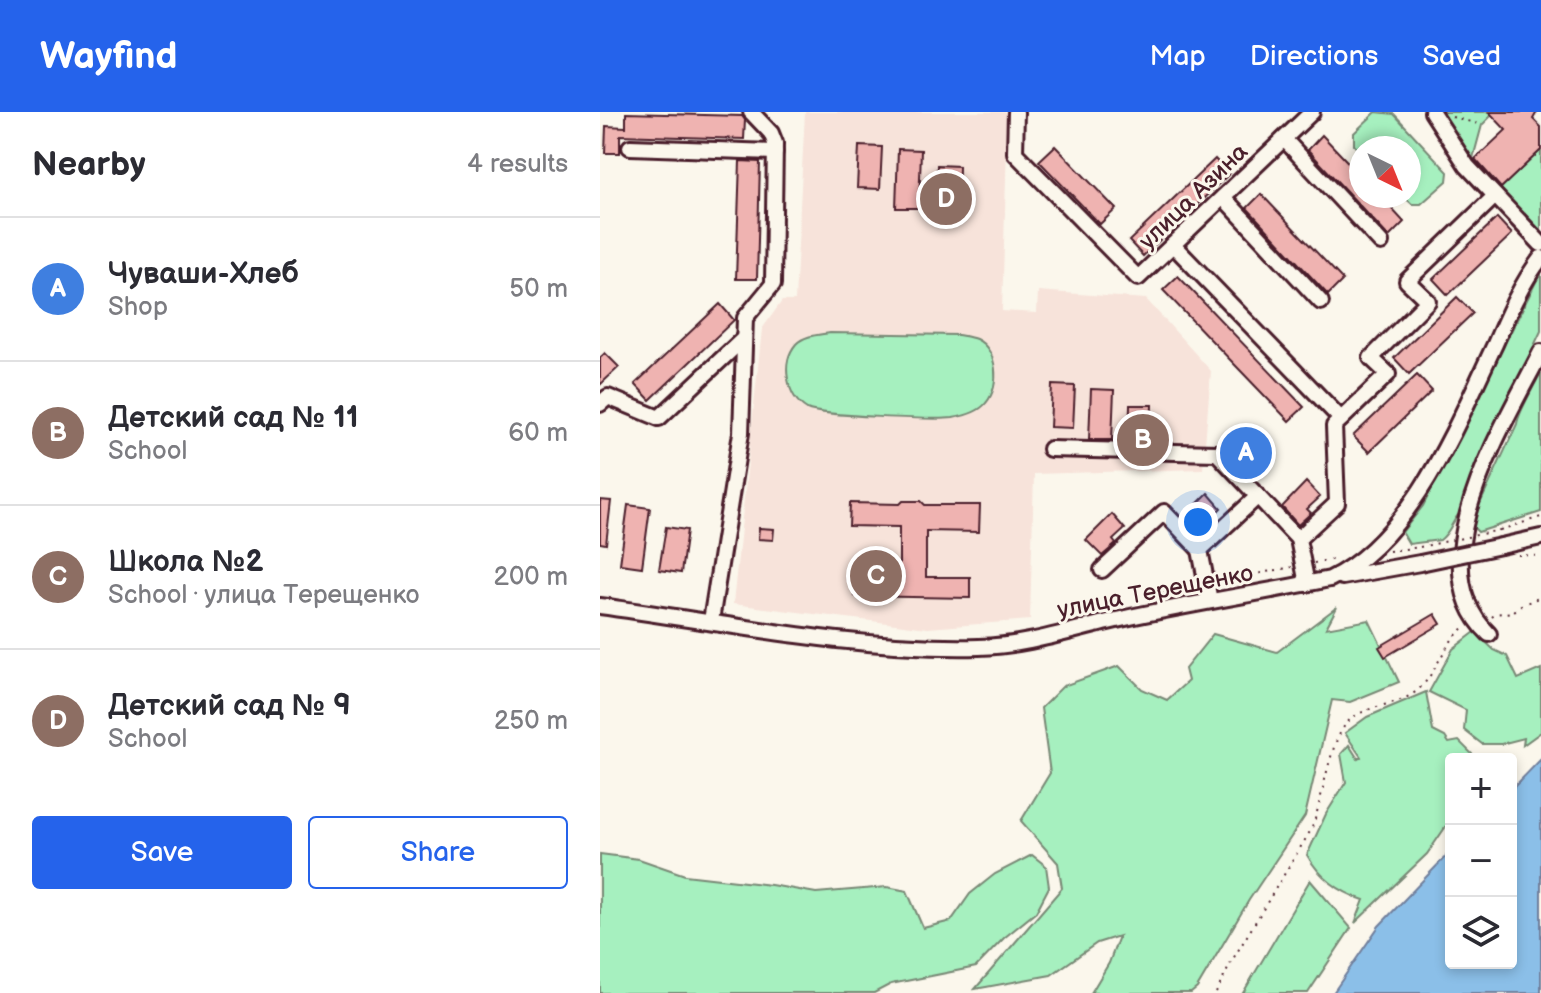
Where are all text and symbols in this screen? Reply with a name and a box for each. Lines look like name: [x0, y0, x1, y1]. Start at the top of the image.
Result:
text: Wayfind: [40, 34, 178, 79]
text: Map: [1149, 40, 1206, 73]
text: Directions: [1250, 40, 1378, 73]
text: Saved: [1422, 40, 1501, 73]
north arrow: [1349, 136, 1421, 208]
street label: улица Азина: [1133, 137, 1254, 255]
text: Nearby: [32, 144, 146, 185]
text: 4 results: [467, 149, 568, 180]
pin: D: [920, 169, 972, 229]
text: Чуваши-Хлеб: [108, 256, 299, 292]
text: A: [50, 274, 66, 305]
text: 50 m: [509, 274, 568, 305]
text: Shop: [108, 292, 168, 323]
text: Детский сад № 11: [108, 400, 359, 436]
pin: B: [1117, 410, 1169, 470]
text: B: [49, 418, 67, 449]
text: 60 m: [508, 418, 568, 449]
pin: A: [1220, 423, 1272, 483]
text: School: [108, 436, 187, 467]
your location: [1178, 502, 1218, 542]
text: Школа №2: [108, 544, 263, 580]
pin: C: [850, 546, 902, 606]
street label: улица Терещенко: [1055, 558, 1255, 625]
text: C: [49, 562, 67, 593]
text: 200 m: [494, 562, 568, 593]
text: School · улица Терещенко: [108, 580, 419, 611]
text: Детский сад № 9: [108, 688, 351, 724]
text: D: [49, 706, 67, 737]
text: 250 m: [494, 706, 568, 737]
text: School: [108, 724, 187, 755]
map controls: [1445, 753, 1517, 969]
button: +: [1445, 753, 1517, 825]
button: Save: [32, 816, 292, 889]
button: Share: [308, 816, 568, 889]
button: −: [1445, 825, 1517, 897]
button: layers: [1445, 897, 1517, 969]

